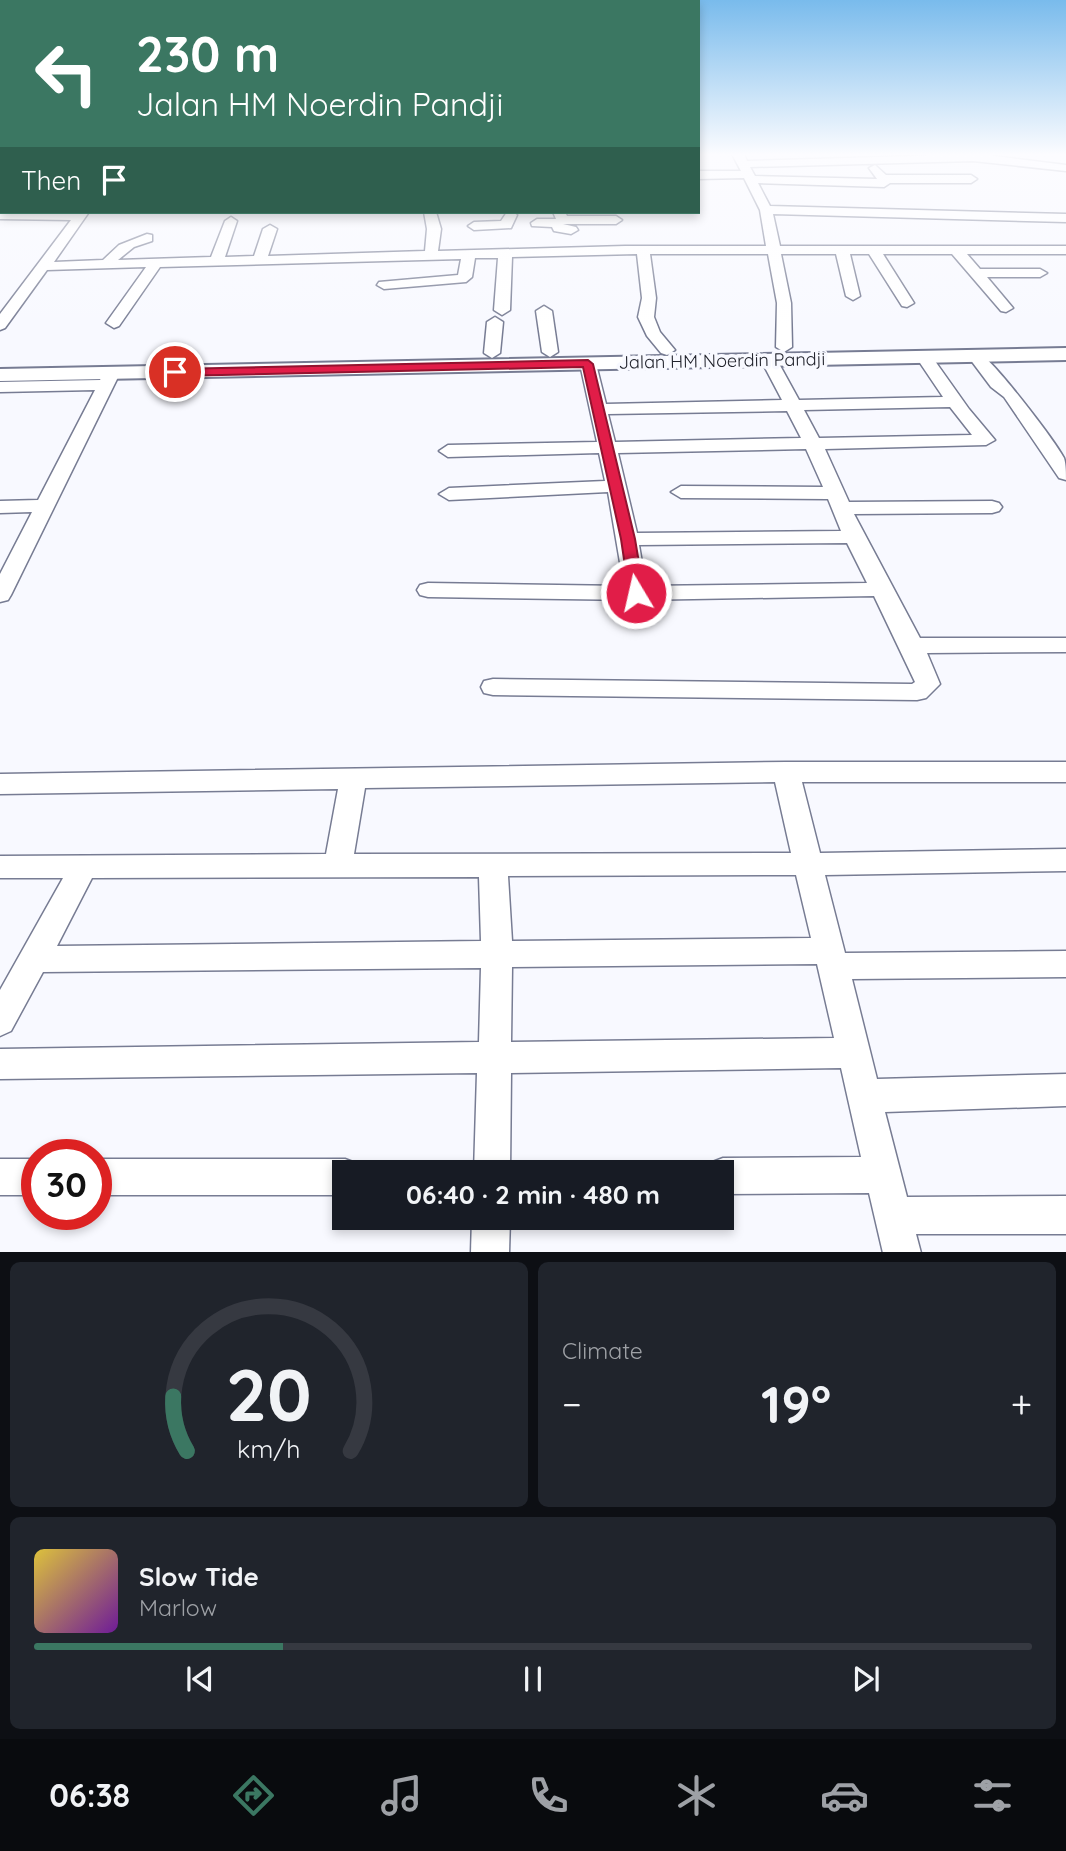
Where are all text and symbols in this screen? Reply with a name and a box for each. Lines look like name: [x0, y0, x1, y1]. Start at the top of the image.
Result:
text: 230 m: [136, 23, 279, 84]
icon: left: [21, 28, 112, 119]
text: Jalan HM Noerdin Pandji: [136, 84, 503, 124]
icon: arrive: [95, 161, 133, 199]
text: Then: [21, 164, 81, 197]
pin: [145, 342, 205, 402]
street label: Jalan HM Noerdin Pandji: [618, 347, 826, 374]
icon: arrive: [156, 353, 194, 391]
position arrow: [599, 556, 673, 630]
speed limit sign: 30: [21, 1139, 112, 1230]
text: 06:40 · 2 min · 480 m: [406, 1178, 660, 1211]
text: Climate: [562, 1336, 643, 1365]
text: 20: [226, 1348, 312, 1439]
text: 19°: [761, 1371, 831, 1436]
text: −: [562, 1380, 582, 1428]
text: +: [1011, 1380, 1032, 1428]
text: km/h: [237, 1432, 301, 1463]
text: Slow Tide: [139, 1560, 259, 1593]
text: Marlow: [139, 1593, 217, 1622]
icon: previous: [181, 1660, 219, 1698]
icon: pause: [514, 1660, 552, 1698]
icon: next: [847, 1660, 885, 1698]
icon: directions: [229, 1771, 278, 1820]
icon: music: [377, 1771, 426, 1820]
icon: phone: [524, 1771, 573, 1820]
icon: climate: [672, 1771, 721, 1820]
icon: car: [820, 1771, 869, 1820]
icon: filters: [968, 1771, 1017, 1820]
text: 06:38: [49, 1775, 130, 1815]

